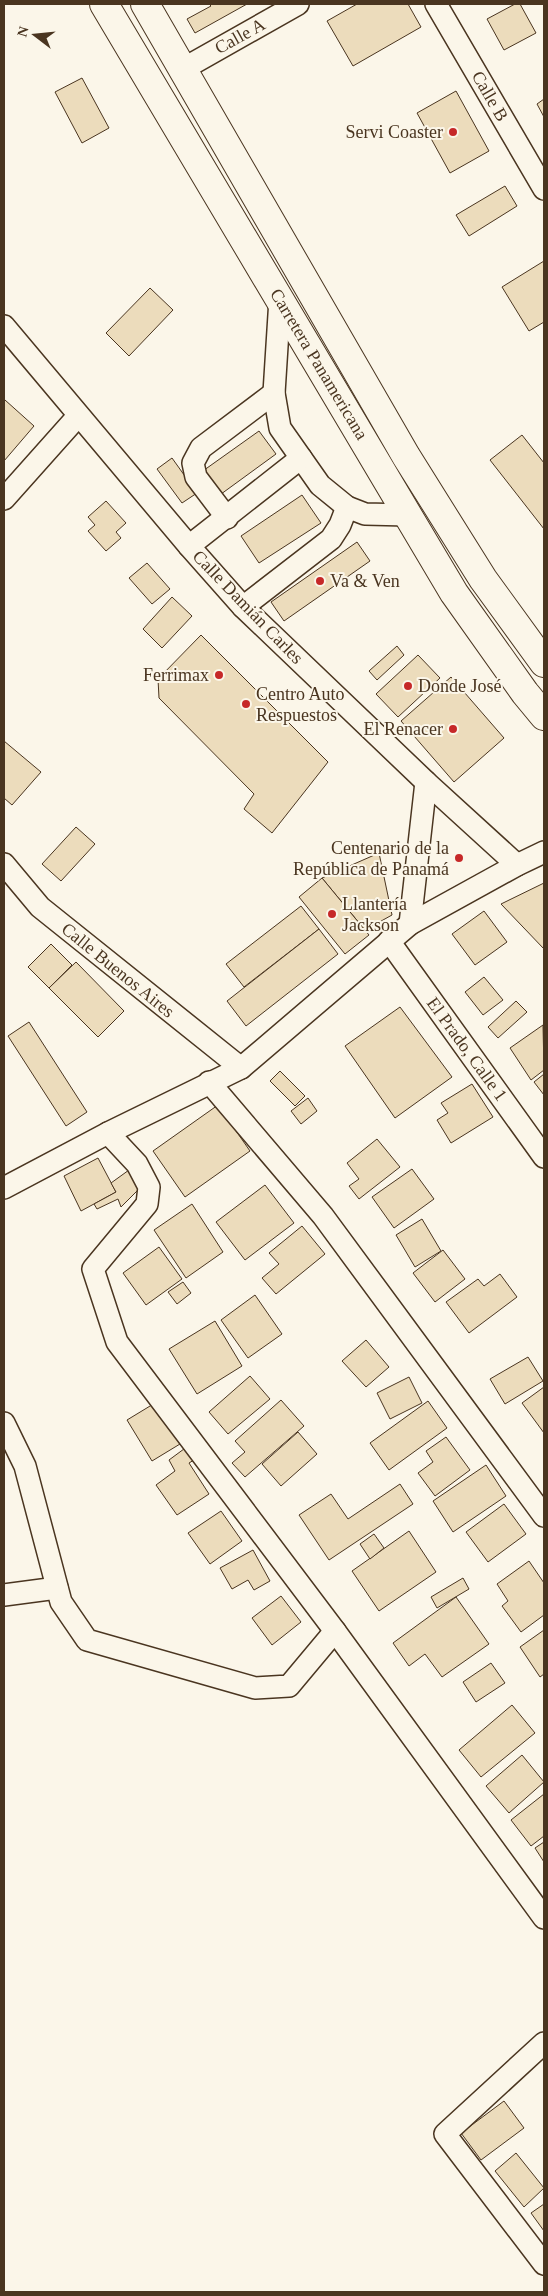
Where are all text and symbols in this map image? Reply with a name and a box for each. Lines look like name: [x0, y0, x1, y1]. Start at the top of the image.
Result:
north arrow: [10, 10, 60, 60]
street label: Calle A: [211, 14, 269, 58]
text: N: [14, 25, 32, 38]
street label: Calle B: [468, 67, 512, 125]
place label: Servi Coaster: [346, 122, 443, 142]
marker: Servi Coaster: [447, 126, 459, 138]
street label: Carretera Panamericana: [266, 285, 372, 443]
street label: Calle Damián Carles: [189, 546, 307, 668]
place label: Va & Ven: [330, 571, 400, 591]
marker: Va & Ven: [314, 575, 326, 587]
place label: Ferrimax: [143, 665, 209, 685]
marker: Ferrimax: [213, 669, 225, 681]
place label: Donde José: [418, 676, 502, 696]
marker: Donde José: [402, 680, 414, 692]
place label: Centro Auto Respuestos: [256, 684, 345, 725]
marker: Centro Auto Respuestos: [240, 698, 252, 710]
place label: El Renacer: [364, 719, 443, 739]
marker: El Renacer: [447, 723, 459, 735]
place label: Centenario de la República de Panamá: [293, 838, 449, 879]
marker: Centenario de la República de Panamá: [453, 852, 465, 864]
place label: Llantería Jackson: [342, 894, 407, 935]
marker: Llantería Jackson: [326, 908, 338, 920]
street label: Calle Buenos Aires: [58, 918, 178, 1022]
street label: El Prado, Calle 1: [423, 993, 511, 1105]

